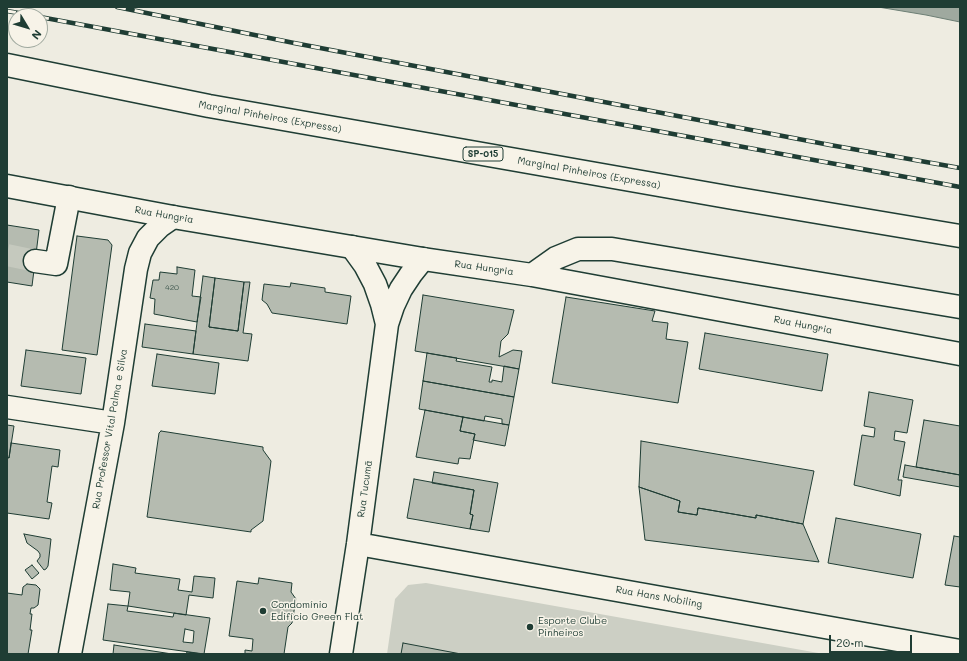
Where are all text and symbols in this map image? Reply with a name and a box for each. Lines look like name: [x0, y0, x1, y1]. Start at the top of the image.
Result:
north arrow: [8, 8, 48, 48]
text: N: [29, 27, 46, 43]
street label: Marginal Pinheiros (Expressa): [198, 98, 342, 136]
road number: SP-015: [463, 147, 503, 161]
street label: Marginal Pinheiros (Expressa): [517, 154, 661, 192]
street label: Rua Hungria: [134, 204, 194, 226]
street label: Rua Hungria: [454, 258, 514, 278]
house number: 420: [165, 283, 179, 293]
street label: Rua Hungria: [773, 313, 833, 337]
street label: Rua Professor Vital Palma e Silva: [90, 348, 130, 510]
street label: Rua Tucumã: [355, 459, 375, 519]
street label: Rua Hans Nobiling: [615, 583, 703, 611]
place label: Condomínio Edifício Green Flat: [271, 599, 364, 622]
marker: Condomínio Edifício Green Flat: [258, 606, 268, 616]
place label: Esporte Clube Pinheiros: [538, 615, 607, 638]
marker: Esporte Clube Pinheiros: [525, 622, 535, 632]
scale bar: [831, 627, 914, 653]
text: 20 m: [836, 634, 864, 650]

